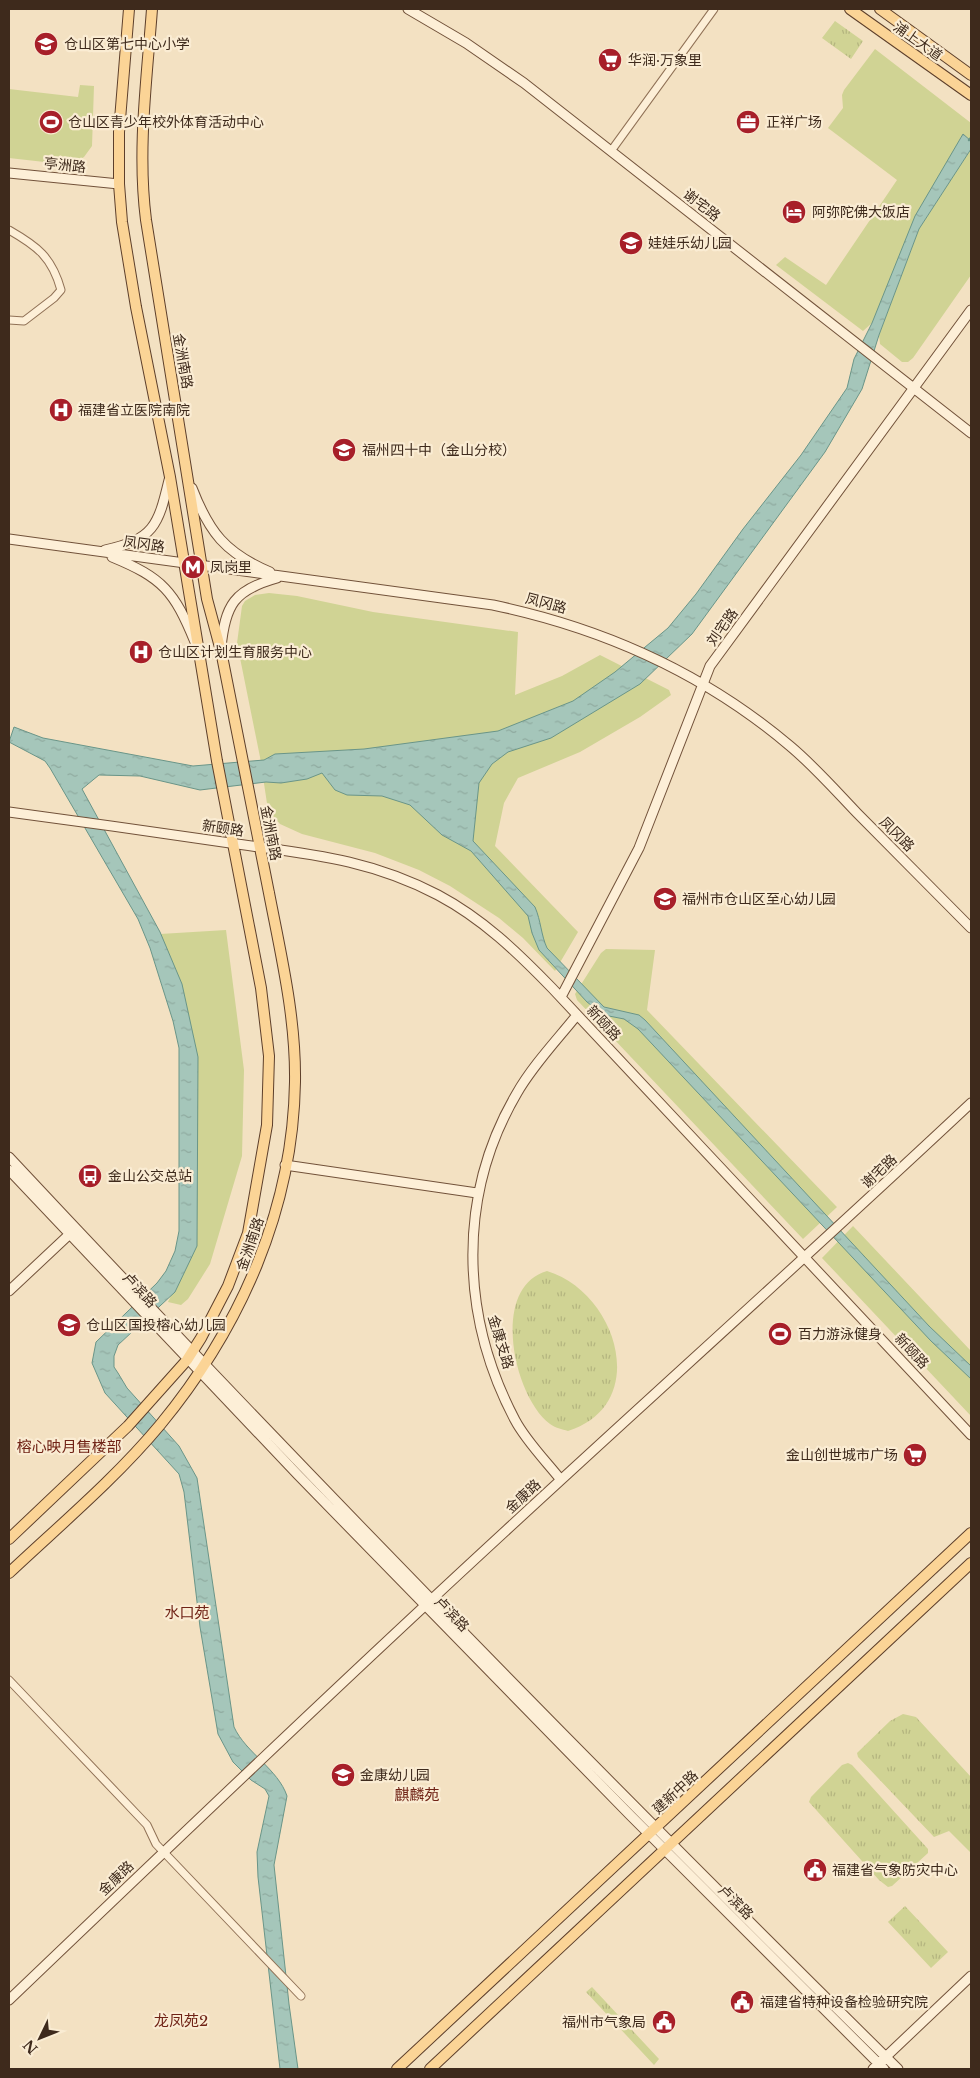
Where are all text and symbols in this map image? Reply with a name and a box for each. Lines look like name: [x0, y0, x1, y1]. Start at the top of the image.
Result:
street label: 浦上大道: [890, 18, 946, 64]
school or university icon: 仓山区第七中心小学: [33, 31, 59, 57]
place label: 仓山区第七中心小学: [64, 35, 190, 53]
supermarket icon: 华润·万象里: [597, 47, 623, 73]
place label: 华润·万象里: [628, 51, 702, 69]
sports icon: 仓山区青少年校外体育活动中心: [38, 109, 64, 135]
office icon: 正祥广场: [735, 109, 761, 135]
place label: 仓山区青少年校外体育活动中心: [68, 113, 264, 131]
place label: 正祥广场: [766, 113, 822, 131]
street label: 亭洲路: [43, 154, 87, 176]
street label: 谢宅路: [680, 185, 724, 225]
hotel icon: 阿弥陀佛大饭店: [781, 199, 807, 225]
place label: 阿弥陀佛大饭店: [812, 203, 910, 221]
school or university icon: 娃娃乐幼儿园: [618, 230, 644, 256]
place label: 娃娃乐幼儿园: [648, 234, 732, 252]
street label: 金洲南路: [169, 332, 197, 390]
hospital icon: 福建省立医院南院: [48, 397, 74, 423]
place label: 福建省立医院南院: [78, 401, 190, 419]
school or university icon: 福州四十中（金山分校）: [331, 437, 357, 463]
place label: 福州四十中（金山分校）: [362, 441, 516, 459]
street label: 凤冈路: [122, 532, 166, 556]
metro station icon: 凤岗里: [180, 554, 206, 580]
place label: 凤岗里: [210, 558, 252, 576]
street label: 凤冈路: [523, 589, 569, 617]
street label: 刘宅路: [702, 605, 742, 649]
hospital icon: 仓山区计划生育服务中心: [128, 639, 154, 665]
place label: 仓山区计划生育服务中心: [158, 643, 312, 661]
street label: 金洲南路: [257, 804, 285, 862]
street label: 凤冈路: [876, 813, 918, 855]
street label: 新颐路: [201, 816, 245, 840]
school or university icon: 福州市仓山区至心幼儿园: [652, 886, 678, 912]
place label: 福州市仓山区至心幼儿园: [682, 890, 836, 908]
street label: 新颐路: [583, 1002, 625, 1044]
street label: 谢宅路: [858, 1150, 900, 1192]
bus stop icon: 金山公交总站: [77, 1163, 103, 1189]
place label: 金山公交总站: [108, 1167, 192, 1185]
street label: 金洲南路: [232, 1215, 268, 1273]
street label: 卢滨路: [119, 1269, 161, 1311]
school or university icon: 仓山区国投榕心幼儿园: [56, 1312, 82, 1338]
street label: 金康支路: [484, 1313, 518, 1371]
place label: 仓山区国投榕心幼儿园: [86, 1316, 226, 1334]
sports icon: 百力游泳健身: [767, 1321, 793, 1347]
place label: 百力游泳健身: [798, 1325, 882, 1343]
street label: 新颐路: [891, 1330, 933, 1372]
district label: 榕心映月售楼部: [16, 1437, 122, 1456]
supermarket icon: 金山创世城市广场: [902, 1442, 928, 1468]
place label: 金山创世城市广场: [786, 1446, 898, 1464]
street label: 金康路: [502, 1475, 544, 1517]
street label: 卢滨路: [431, 1593, 473, 1635]
district label: 水口苑: [164, 1603, 210, 1622]
school or university icon: 金康幼儿园: [330, 1762, 356, 1788]
place label: 金康幼儿园: [360, 1766, 430, 1784]
street label: 建新中路: [648, 1766, 702, 1818]
district label: 麒麟苑: [394, 1785, 440, 1804]
street label: 金康路: [95, 1857, 137, 1899]
public building icon: 福建省气象防灾中心: [802, 1857, 828, 1883]
place label: 福建省气象防灾中心: [832, 1861, 958, 1879]
street label: 卢滨路: [715, 1881, 757, 1923]
public building icon: 福建省特种设备检验研究院: [729, 1989, 755, 2015]
place label: 福建省特种设备检验研究院: [760, 1993, 928, 2011]
public building icon: 福州市气象局: [651, 2009, 677, 2035]
district label: 龙凤苑2: [154, 2011, 208, 2030]
north arrow: [15, 2013, 65, 2063]
place label: 福州市气象局: [562, 2013, 646, 2031]
text: N: [19, 2036, 42, 2058]

